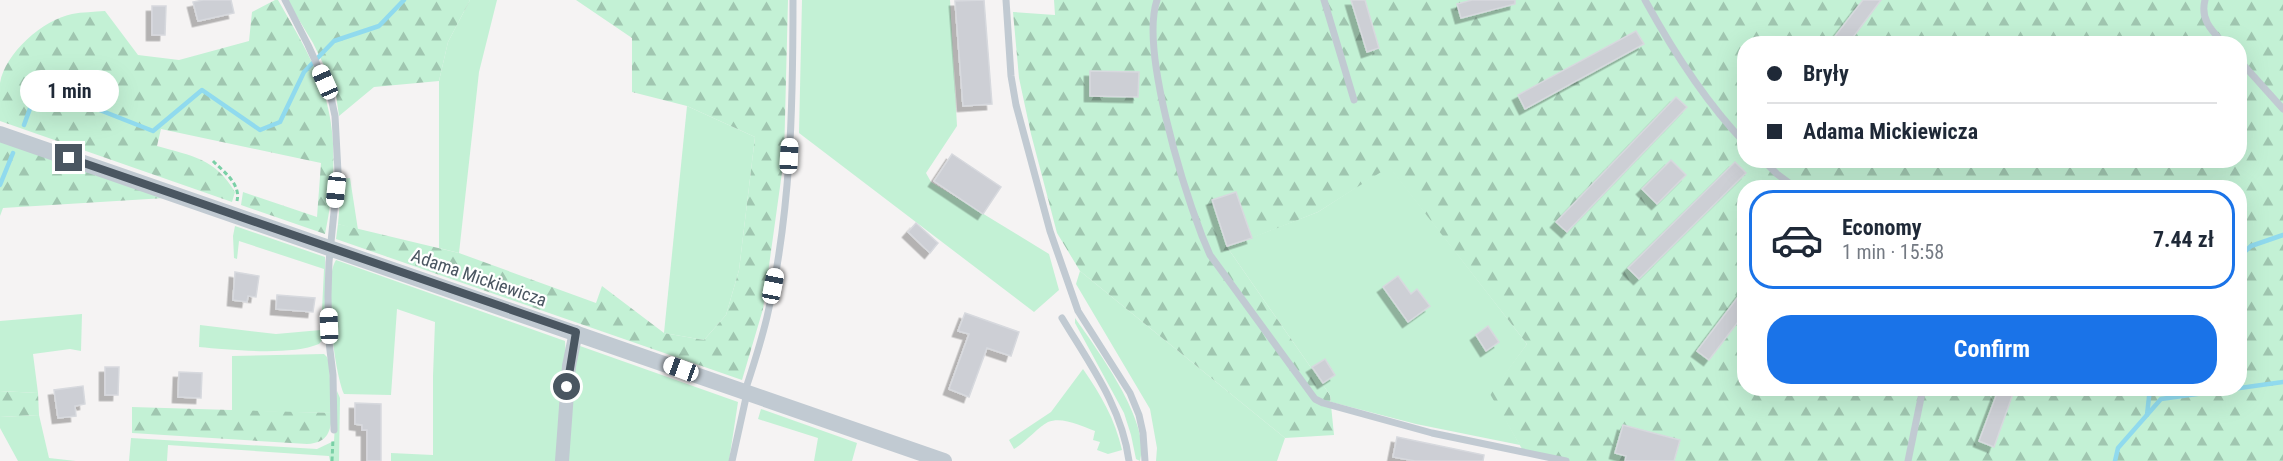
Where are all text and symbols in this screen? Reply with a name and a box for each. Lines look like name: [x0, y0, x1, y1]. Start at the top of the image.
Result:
text: Bryły: [1803, 61, 1849, 86]
car: [309, 62, 341, 102]
callout: 1 min: [20, 71, 118, 113]
text: 1 min: [47, 79, 92, 103]
text: Adama Mickiewicza: [1803, 119, 1978, 144]
car: [779, 138, 799, 174]
route end: [55, 144, 82, 171]
car: [325, 171, 347, 209]
icon: car: [1770, 213, 1824, 267]
text: Economy: [1842, 215, 1922, 240]
text: 7.44 zł: [2153, 227, 2214, 252]
text: 1 min · 15:58: [1842, 240, 1944, 264]
street label: Adama Mickiewicza: [409, 245, 550, 311]
car: [761, 267, 785, 305]
car: [319, 308, 339, 344]
button: Confirm: [1767, 315, 2217, 384]
car: [661, 354, 701, 384]
route start: [553, 373, 580, 400]

